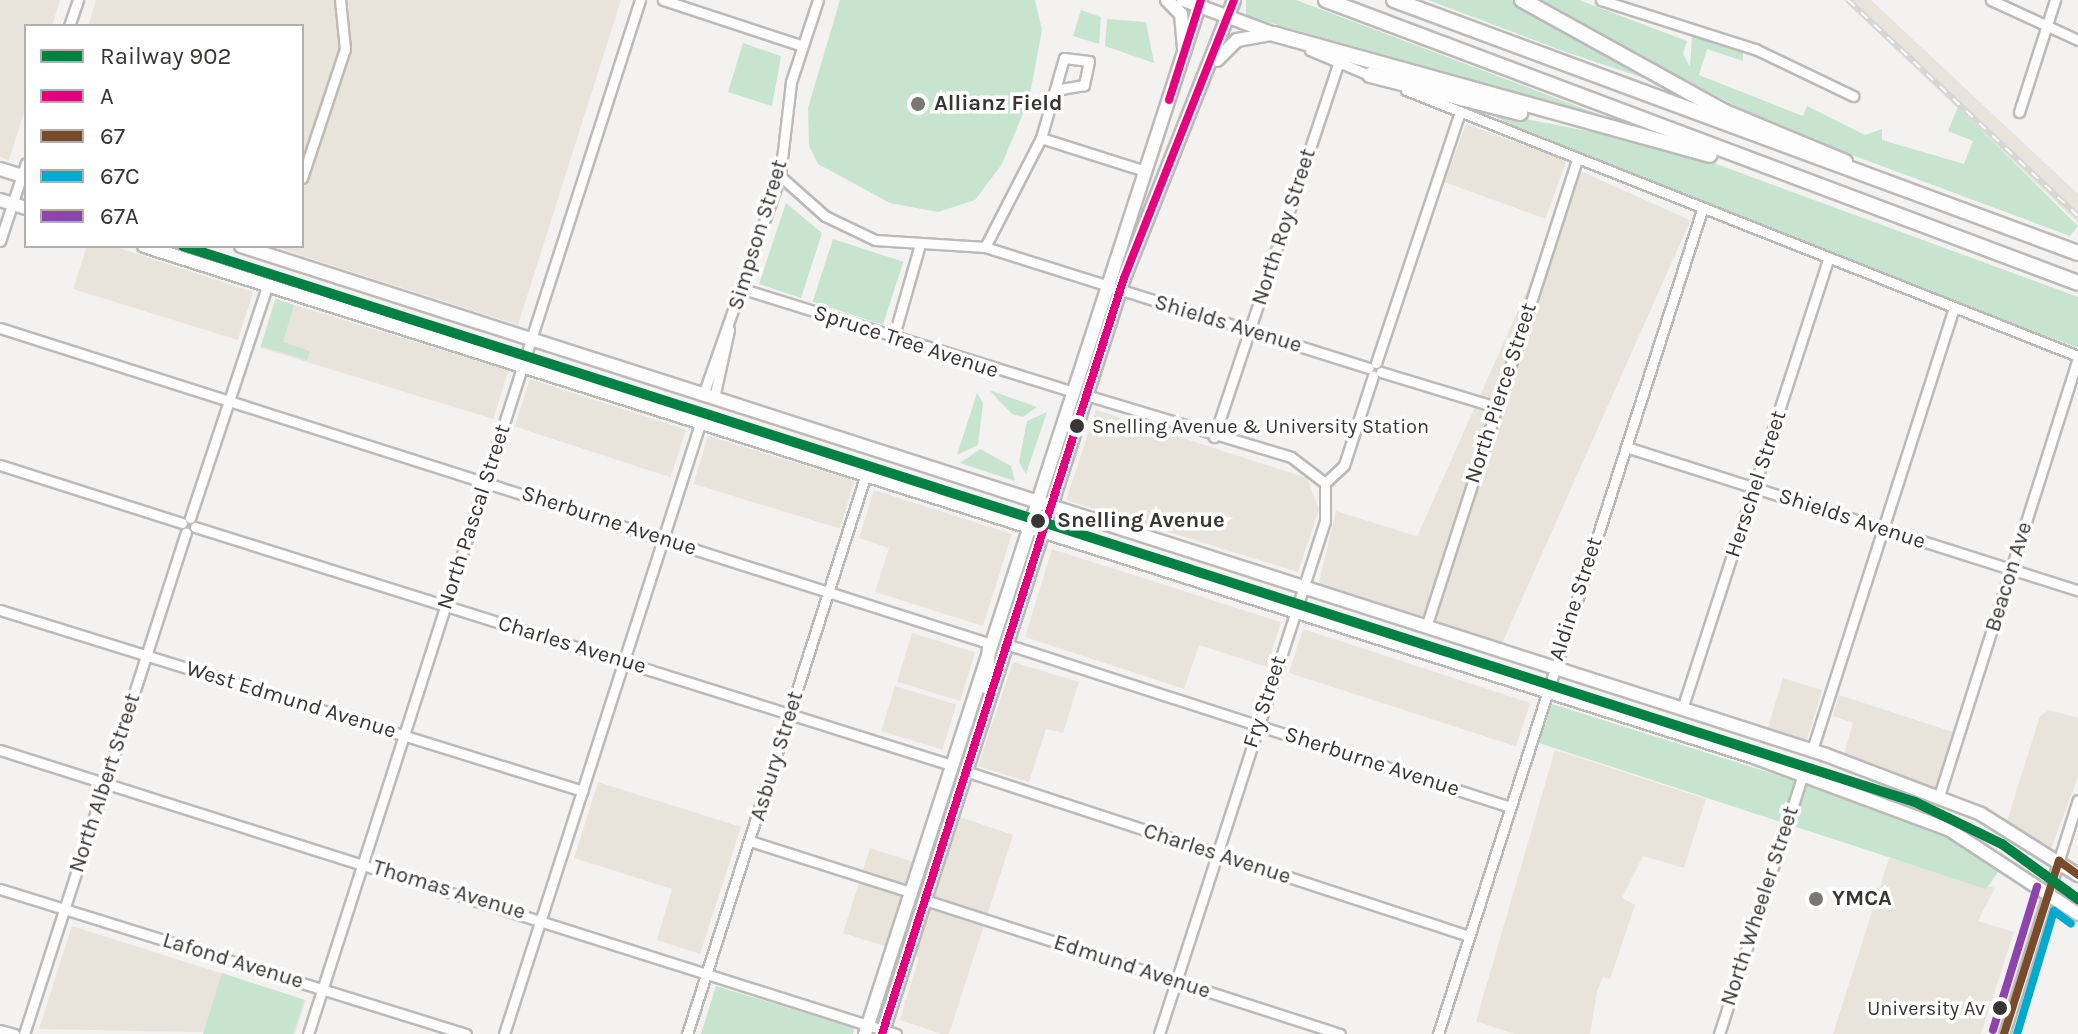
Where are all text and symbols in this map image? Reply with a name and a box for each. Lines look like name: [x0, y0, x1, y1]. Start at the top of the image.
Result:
legend: [24, 24, 304, 248]
text: Railway 902: [100, 42, 231, 70]
text: A: [100, 82, 114, 110]
place label: Allianz Field: [934, 91, 1063, 117]
marker: Allianz Field: [909, 95, 927, 113]
text: 67: [100, 122, 125, 150]
street label: North Roy Street: [1246, 145, 1322, 309]
street label: Simpson Street: [723, 157, 793, 313]
text: 67C: [100, 162, 140, 190]
text: 67A: [100, 202, 139, 230]
street label: Shields Avenue: [1151, 289, 1305, 359]
street label: Spruce Tree Avenue: [810, 300, 1002, 384]
street label: North Pierce Street: [1459, 300, 1543, 486]
street label: Herschel Street: [1720, 407, 1792, 561]
place label: Snelling Avenue & University Station: [1092, 414, 1429, 438]
marker: Snelling Avenue & University Station: [1069, 418, 1085, 434]
street label: North Pascal Street: [432, 421, 516, 613]
street label: Sherburne Avenue: [518, 480, 700, 562]
street label: Shields Avenue: [1775, 483, 1929, 555]
place label: Snelling Avenue: [1057, 508, 1225, 534]
marker: Snelling Avenue: [1026, 509, 1050, 533]
street label: Beacon Ave: [1980, 519, 2038, 635]
street label: Aldine Street: [1544, 534, 1608, 664]
street label: Charles Avenue: [495, 610, 649, 680]
street label: Fry Street: [1238, 653, 1292, 751]
street label: West Edmund Avenue: [183, 655, 399, 745]
street label: Asbury Street: [745, 688, 809, 824]
street label: North Albert Street: [64, 690, 146, 876]
street label: Sherburne Avenue: [1281, 721, 1463, 803]
street label: North Wheeler Street: [1715, 803, 1805, 1009]
street label: Charles Avenue: [1140, 818, 1294, 890]
street label: Thomas Avenue: [370, 854, 528, 926]
place label: YMCA: [1832, 886, 1892, 912]
marker: YMCA: [1807, 890, 1825, 908]
street label: Lafond Avenue: [159, 927, 307, 995]
street label: Edmund Avenue: [1050, 929, 1214, 1005]
place label: University Av: [1867, 996, 1985, 1020]
marker: University Av: [1992, 1000, 2008, 1016]

